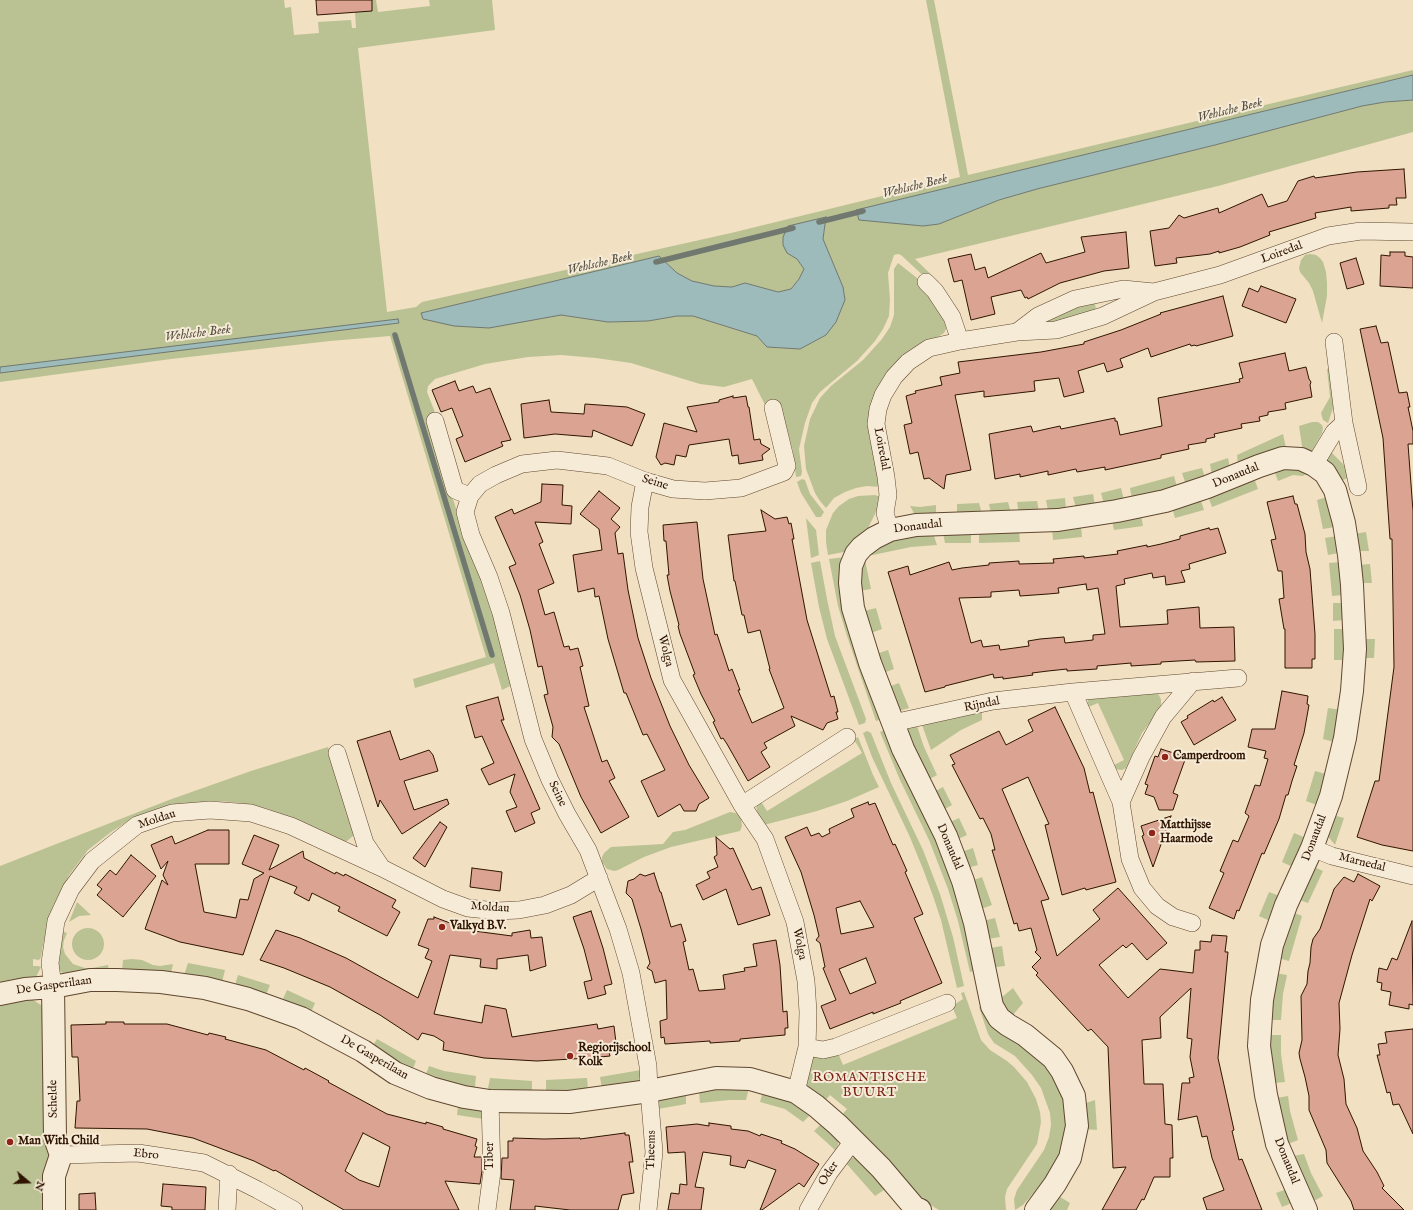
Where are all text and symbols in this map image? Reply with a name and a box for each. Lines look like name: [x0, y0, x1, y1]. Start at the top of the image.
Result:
water label: Wehlsche Beek: [1196, 95, 1264, 127]
water label: Wehlsche Beek: [881, 171, 949, 203]
street label: Loiredal: [1259, 239, 1305, 267]
water label: Wehlsche Beek: [566, 249, 634, 279]
water label: Wehlsche Beek: [164, 322, 232, 346]
street label: Loiredal: [870, 426, 892, 472]
street label: Donaudal: [1211, 460, 1261, 492]
street label: Seine: [640, 472, 670, 494]
street label: Donaudal: [893, 517, 943, 537]
street label: Wolga: [654, 634, 676, 668]
street label: Rijndal: [963, 694, 1001, 716]
place label: Camperdroom: [1173, 750, 1245, 764]
marker: Camperdroom: [1160, 752, 1170, 762]
street label: Seine: [545, 779, 569, 809]
street label: Moldau: [136, 807, 178, 833]
street label: Donaudal: [1300, 813, 1330, 863]
place label: Matthijsse Haarmode: [1160, 819, 1213, 847]
street label: Donaudal: [933, 822, 965, 872]
marker: Matthijsse Haarmode: [1147, 828, 1157, 838]
street label: Marnedal: [1337, 850, 1387, 876]
street label: Moldau: [470, 899, 510, 917]
place label: Valkyd B.V.: [450, 920, 506, 934]
marker: Valkyd B.V.: [437, 922, 447, 932]
street label: Wolga: [789, 927, 809, 961]
street label: De Gasperilaan: [15, 974, 93, 998]
street label: De Gasperilaan: [337, 1033, 411, 1083]
place label: Regiorijschool Kolk: [578, 1042, 651, 1070]
marker: Regiorijschool Kolk: [565, 1051, 575, 1061]
district label: ROMANTISCHE BUURT: [813, 1070, 927, 1101]
street label: Schelde: [46, 1080, 62, 1118]
street label: Theems: [644, 1130, 660, 1170]
place label: Man With Child: [18, 1135, 99, 1149]
street label: Donaudal: [1270, 1136, 1302, 1186]
marker: Man With Child: [5, 1137, 15, 1147]
street label: Tiber: [484, 1142, 498, 1170]
street label: Ebro: [133, 1147, 159, 1163]
street label: Oder: [816, 1159, 842, 1189]
north arrow: [8, 1162, 48, 1202]
text: N: [31, 1179, 48, 1193]

